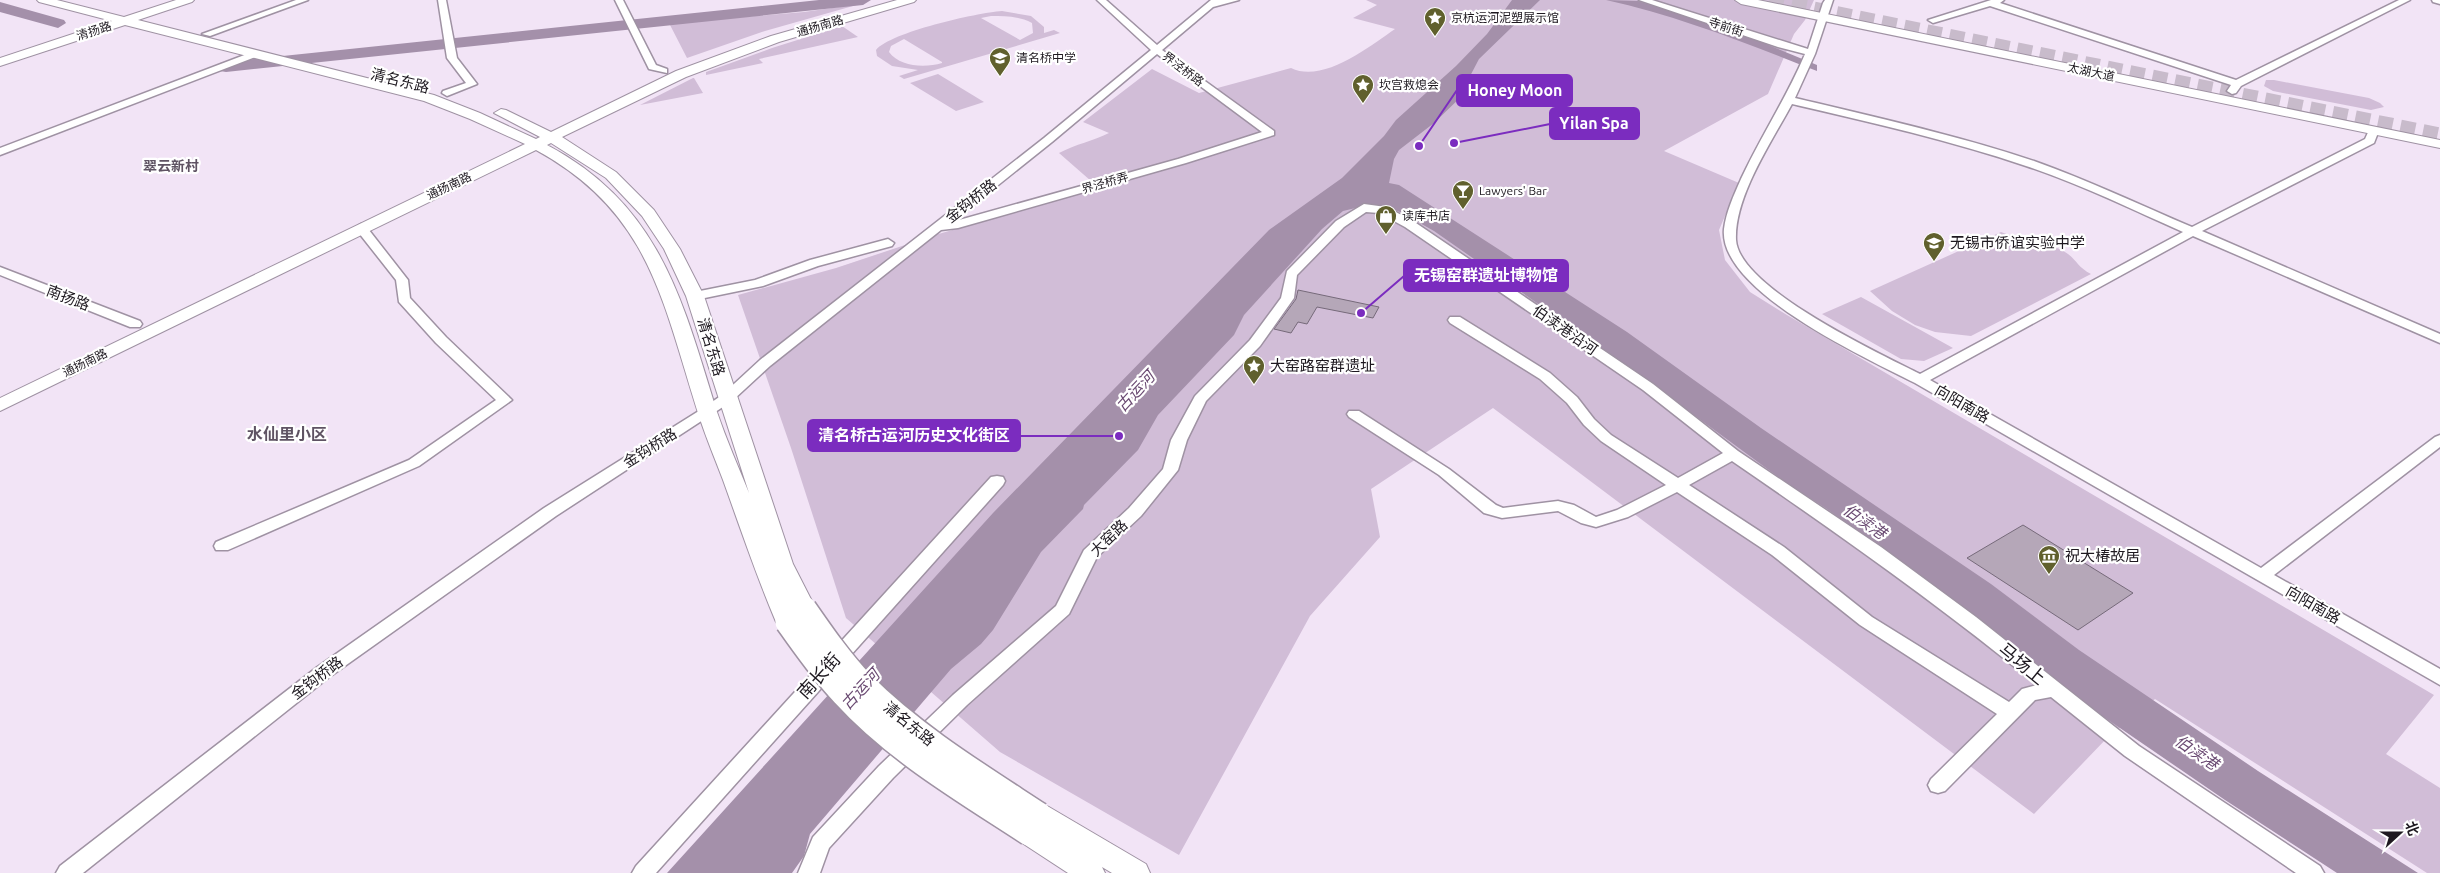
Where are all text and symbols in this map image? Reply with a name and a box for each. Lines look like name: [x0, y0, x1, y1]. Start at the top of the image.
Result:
place icon: 京杭运河泥塑展示馆: [1423, 6, 1447, 37]
place label: 京杭运河泥塑展示馆: [1451, 11, 1559, 24]
street label: 通扬南路: [795, 13, 845, 38]
street label: 寺前街: [1707, 15, 1745, 38]
street label: 清扬路: [75, 19, 113, 42]
school or university icon: 清名桥中学: [988, 46, 1012, 77]
street label: 界泾桥路: [1160, 49, 1206, 88]
place label: 清名桥中学: [1016, 51, 1076, 64]
street label: 太湖大道: [2066, 60, 2116, 83]
street label: 清名东路: [369, 65, 431, 96]
place icon: 坎宫救熄会: [1351, 73, 1375, 104]
callout: Honey Moon: [1457, 75, 1572, 106]
place label: 坎宫救熄会: [1379, 78, 1439, 91]
text: Honey Moon: [1468, 81, 1562, 99]
callout: Yilan Spa: [1550, 108, 1639, 139]
text: Yilan Spa: [1559, 114, 1629, 132]
district label: 翠云新村: [143, 158, 199, 174]
street label: 通扬南路: [424, 170, 473, 202]
street label: 界泾桥弄: [1080, 170, 1130, 195]
street label: 金钩桥路: [942, 175, 1000, 226]
bar icon: Lawyers' Bar: [1451, 179, 1475, 210]
place label: Lawyers' Bar: [1479, 184, 1547, 197]
shop icon: 读库书店: [1374, 204, 1398, 235]
place label: 读库书店: [1402, 209, 1450, 222]
school or university icon: 无锡市侨谊实验中学: [1922, 231, 1946, 262]
place label: 无锡市侨谊实验中学: [1950, 234, 2085, 251]
callout: 无锡窑群遗址博物馆: [1404, 260, 1568, 291]
text: 无锡窑群遗址博物馆: [1414, 266, 1558, 284]
street label: 南扬路: [44, 282, 92, 314]
street label: 伯渎港沿河: [1530, 301, 1601, 358]
street label: 清名东路: [695, 316, 728, 378]
street label: 通扬南路: [60, 346, 109, 379]
place icon: 大窑路窑群遗址: [1242, 354, 1266, 385]
place label: 大窑路窑群遗址: [1270, 357, 1375, 374]
water label: 古运河: [1112, 365, 1160, 415]
street label: 向阳南路: [1932, 381, 1992, 426]
callout: 清名桥古运河历史文化街区: [808, 420, 1020, 451]
street label: 金钩桥路: [620, 424, 680, 471]
district label: 水仙里小区: [247, 425, 327, 443]
text: 清名桥古运河历史文化街区: [818, 426, 1010, 444]
water label: 伯渎港: [1840, 500, 1891, 543]
street label: 大窑路: [1087, 516, 1131, 559]
museum icon: 祝大椿故居: [2037, 544, 2061, 575]
place label: 祝大椿故居: [2065, 547, 2140, 564]
street label: 向阳南路: [2283, 582, 2343, 627]
street label: 马场上: [1995, 638, 2050, 688]
street label: 南长街: [793, 649, 844, 702]
street label: 金钩桥路: [288, 653, 346, 702]
water label: 古运河: [837, 663, 885, 713]
street label: 清名东路: [881, 698, 938, 749]
water label: 伯渎港: [2172, 731, 2224, 774]
north arrow: [2375, 808, 2425, 858]
text: 北: [2402, 819, 2422, 838]

